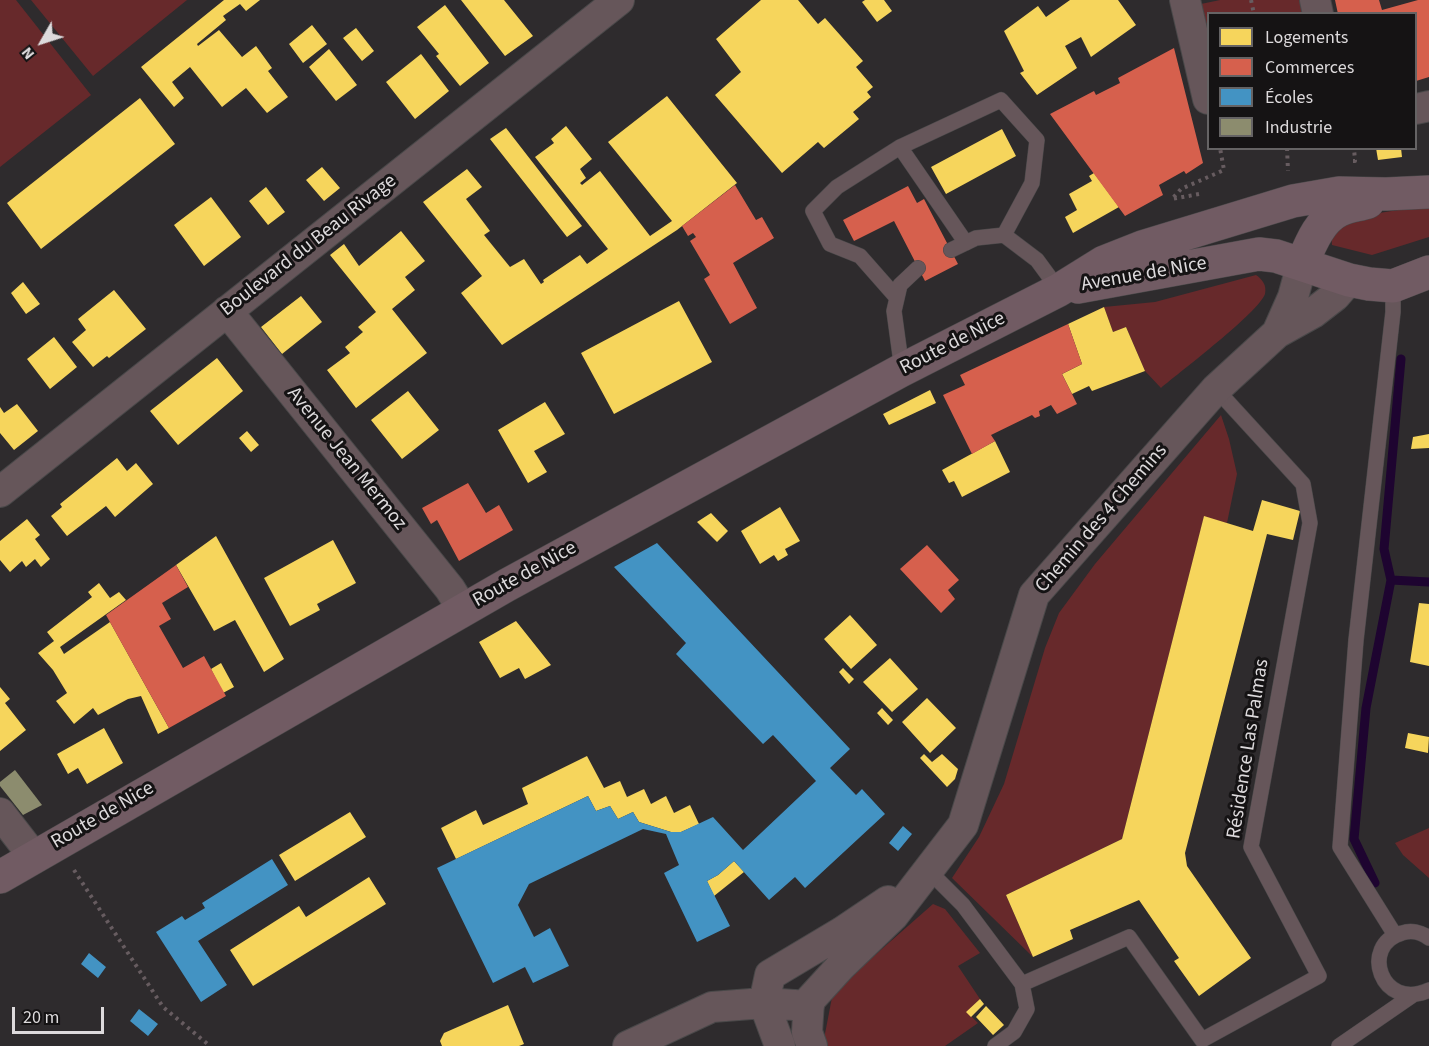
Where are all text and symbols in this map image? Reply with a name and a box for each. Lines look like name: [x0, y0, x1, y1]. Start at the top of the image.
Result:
north arrow: [12, 12, 72, 72]
legend: [1207, 12, 1417, 150]
text: Logements: [1265, 25, 1348, 50]
text: N: [16, 42, 40, 64]
text: Commerces: [1265, 55, 1354, 80]
text: Écoles: [1265, 85, 1313, 110]
text: Industrie: [1265, 115, 1332, 140]
street label: Boulevard du Beau Rivage: [216, 170, 402, 322]
street label: Avenue de Nice: [1079, 252, 1209, 298]
street label: Route de Nice: [896, 307, 1010, 381]
street label: Avenue Jean Mermoz: [281, 383, 411, 535]
street label: Chemin des 4 Chemins: [1031, 440, 1173, 598]
street label: Route de Nice: [469, 537, 581, 613]
street label: Résidence Las Palmas: [1223, 657, 1275, 841]
street label: Route de Nice: [47, 777, 159, 855]
scale bar: [15, 995, 106, 1033]
text: 20 m: [23, 1005, 59, 1030]

